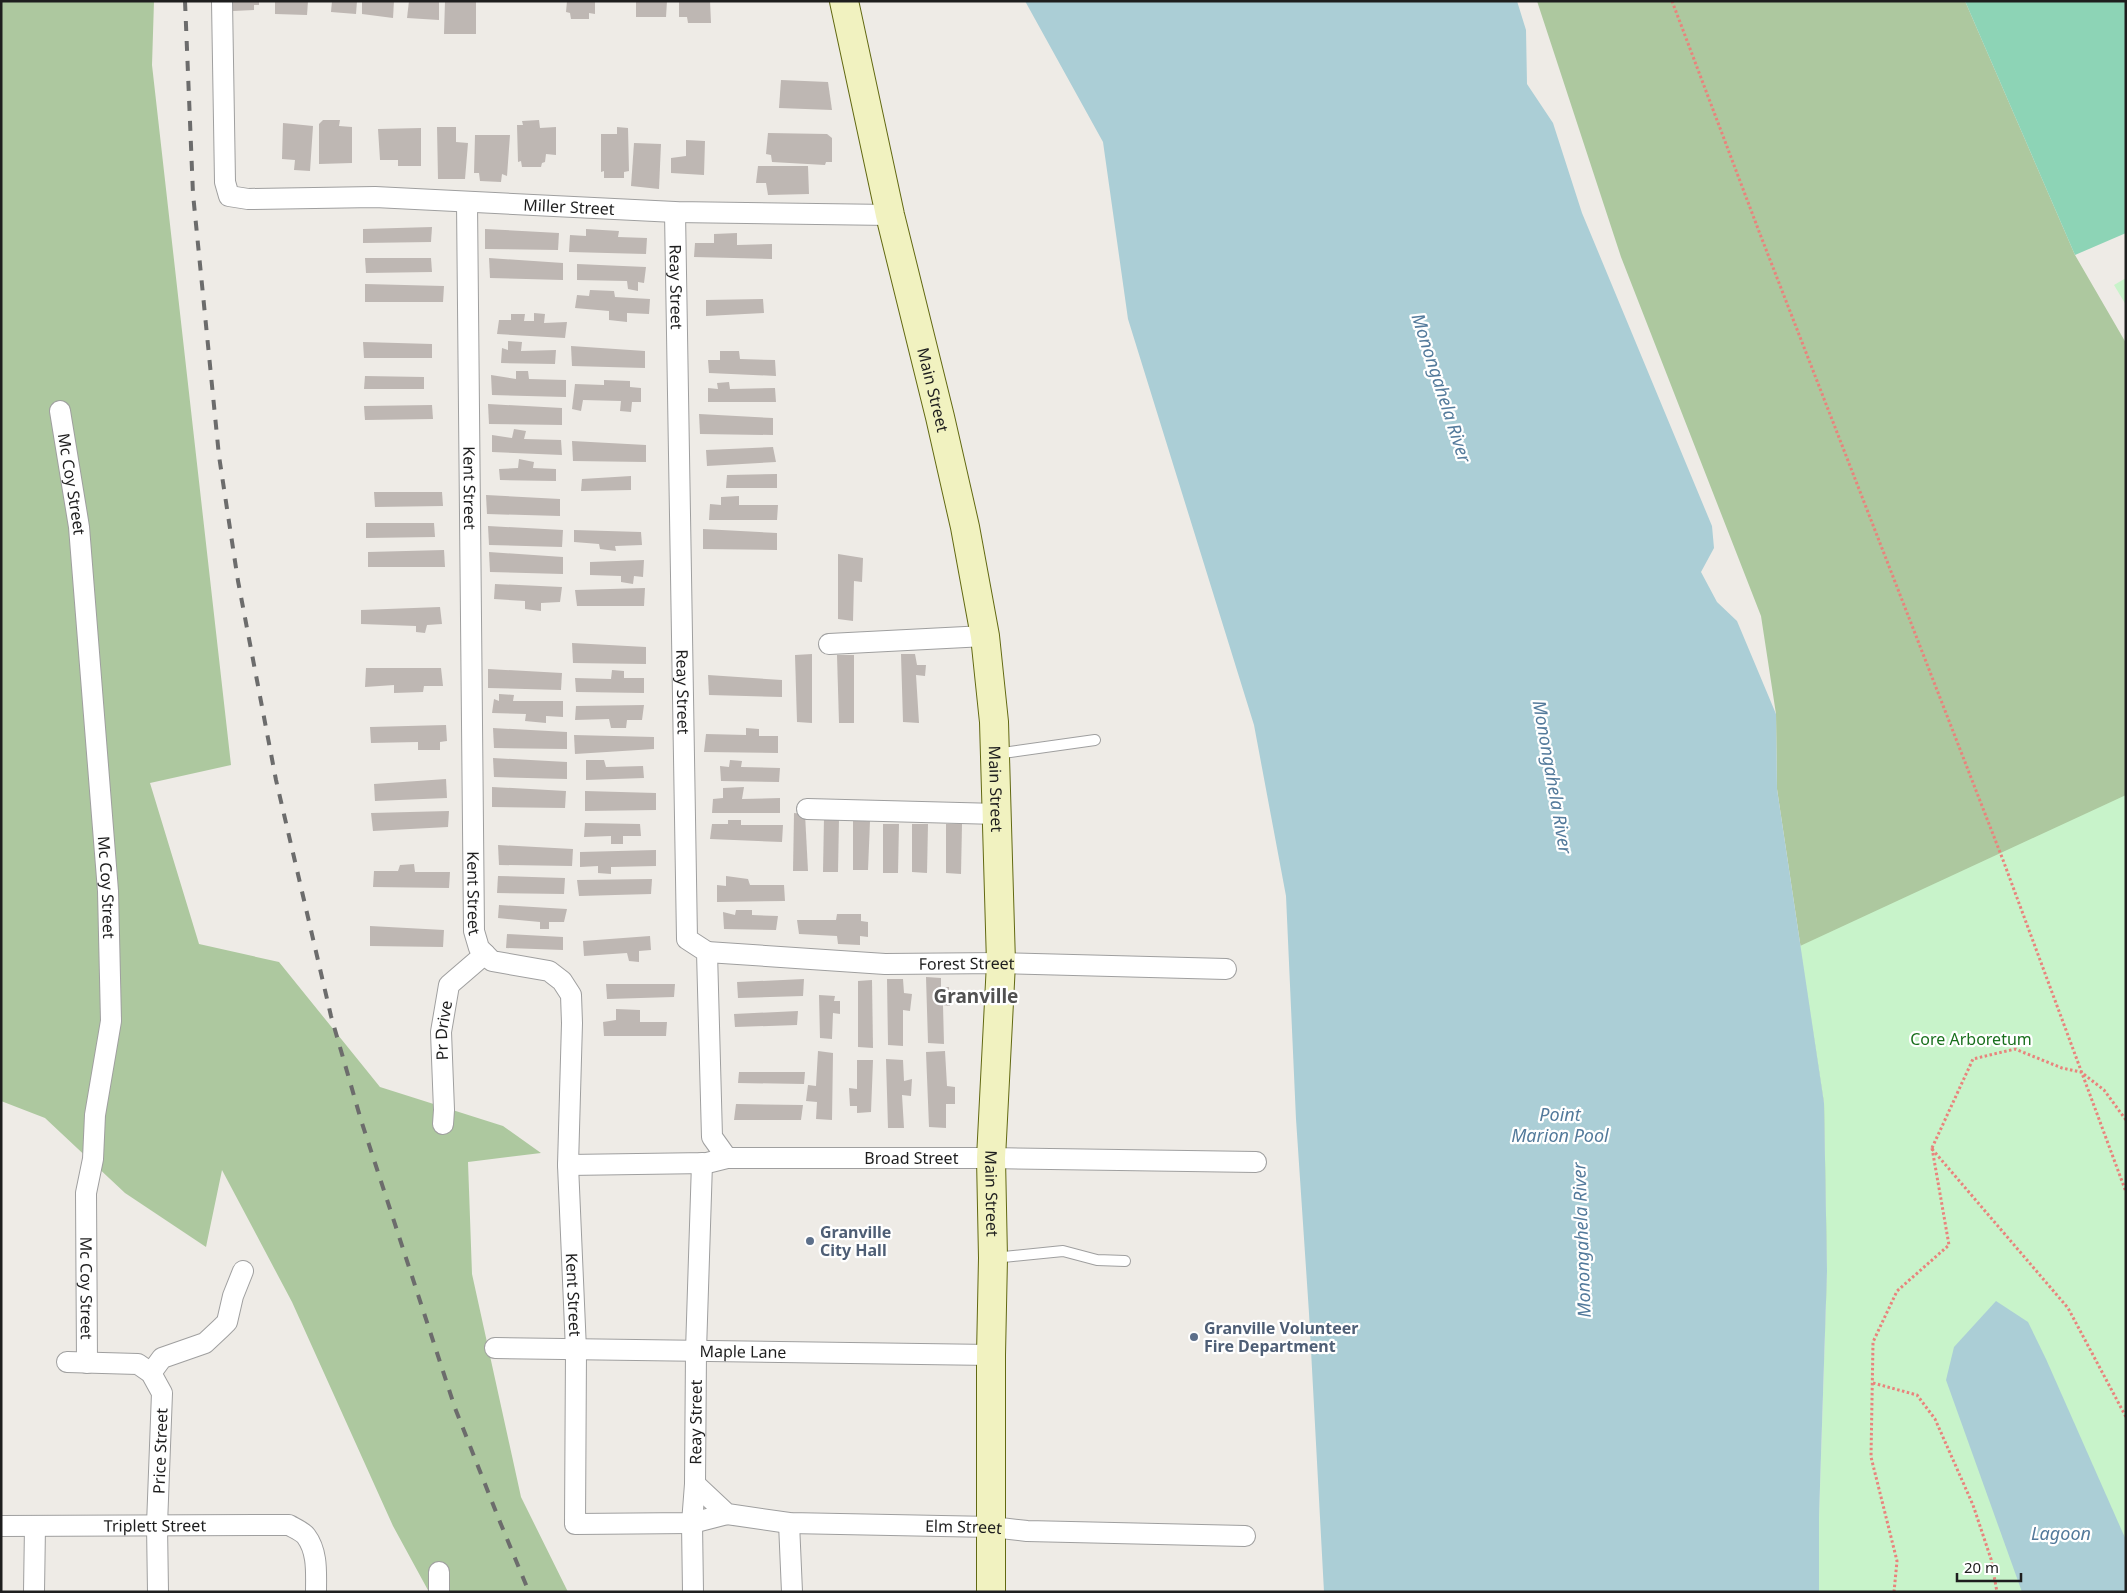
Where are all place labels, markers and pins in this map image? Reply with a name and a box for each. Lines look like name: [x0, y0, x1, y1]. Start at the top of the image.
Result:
place label: Granville City Hall: [820, 1221, 891, 1261]
marker: Granville City Hall: [804, 1235, 816, 1247]
place label: Granville Volunteer Fire Department: [1204, 1317, 1358, 1357]
marker: Granville Volunteer Fire Department: [1188, 1331, 1200, 1343]

